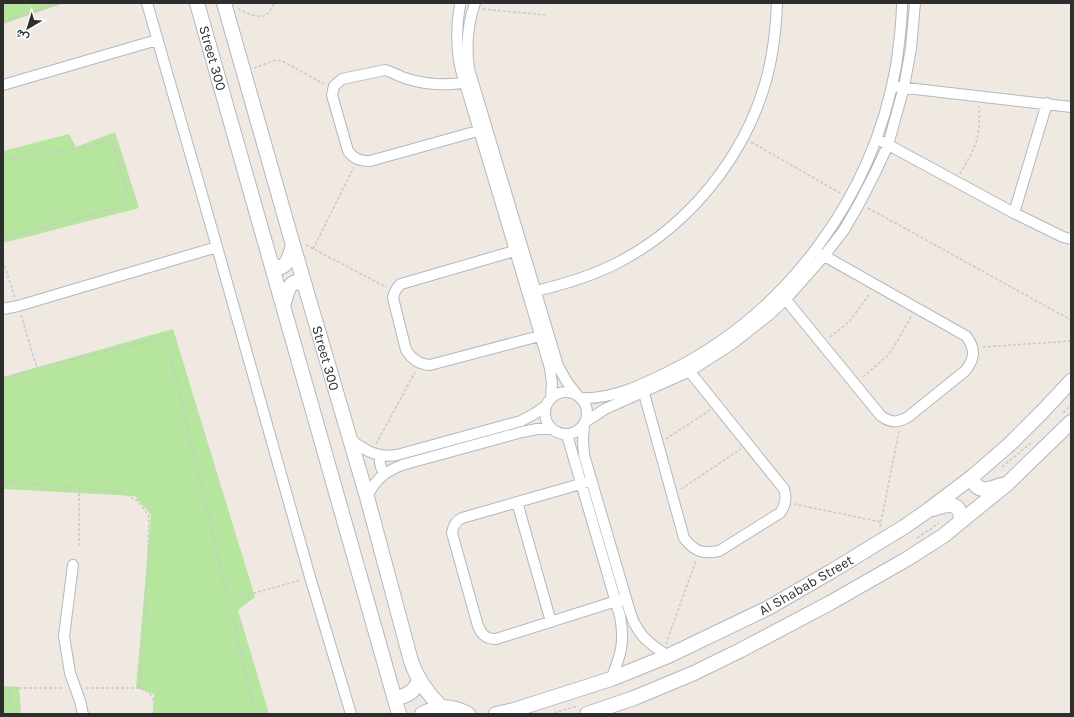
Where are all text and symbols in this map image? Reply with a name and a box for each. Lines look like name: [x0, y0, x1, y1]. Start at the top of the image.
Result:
north arrow: [8, 8, 48, 48]
street label: Street 300: [195, 24, 230, 93]
text: ش: [13, 26, 31, 45]
street label: Street 300: [308, 324, 343, 393]
street label: Al Shabab Street: [756, 552, 856, 619]

